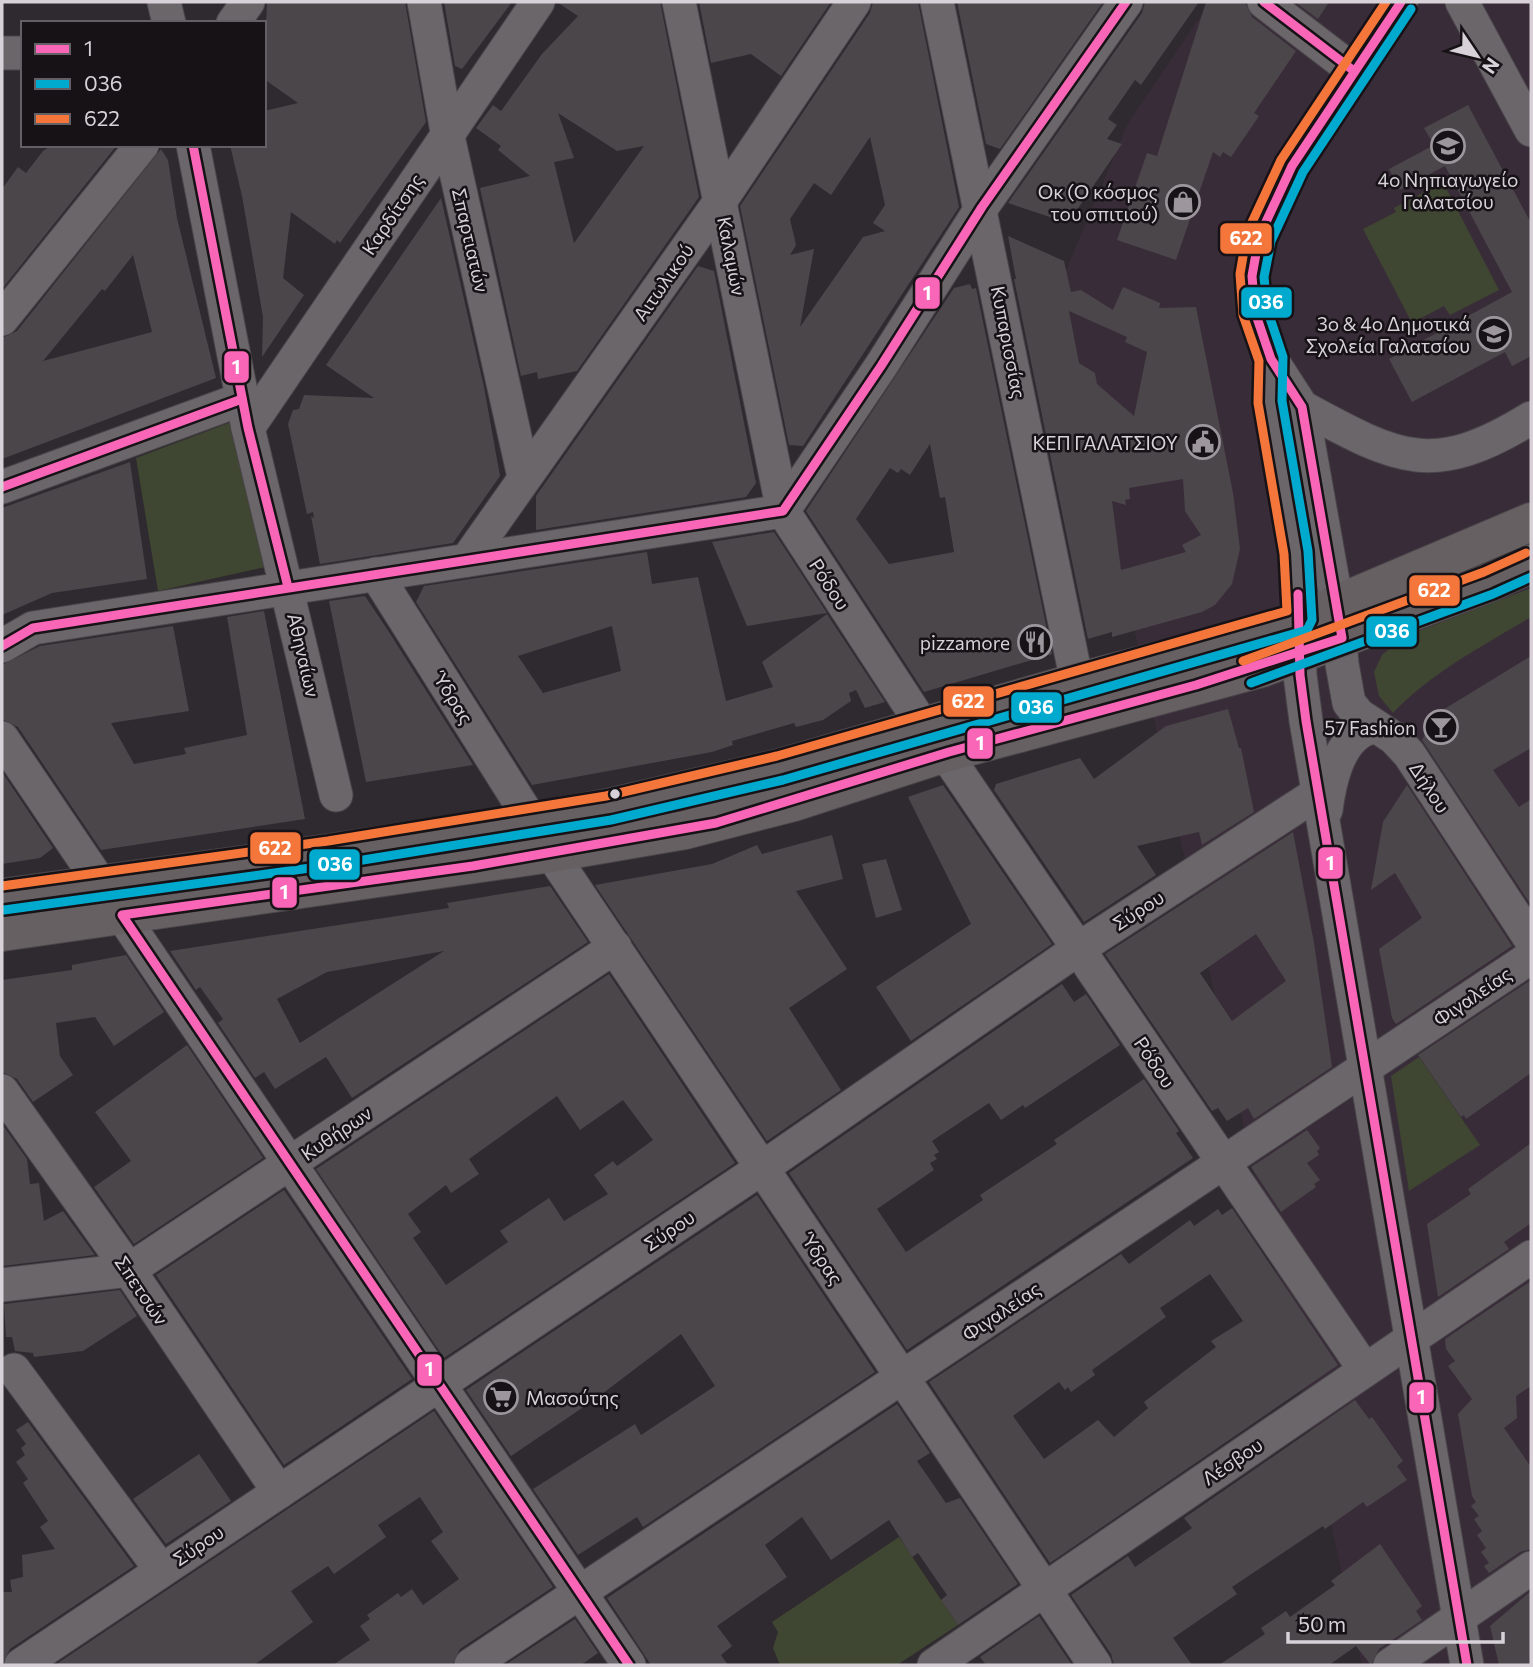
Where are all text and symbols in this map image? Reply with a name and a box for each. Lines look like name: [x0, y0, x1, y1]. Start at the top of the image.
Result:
legend: [21, 21, 266, 147]
north arrow: [1442, 21, 1512, 91]
text: 1: [84, 35, 93, 60]
text: N: [1478, 54, 1505, 78]
text: 036: [84, 70, 122, 95]
text: 622: [84, 105, 120, 130]
school or university icon: 4ο Νηπιαγωγείο Γαλατσίου: [1429, 127, 1467, 165]
place label: 4ο Νηπιαγωγείο Γαλατσίου: [1378, 168, 1518, 213]
street label: Καρδίτσης: [356, 169, 428, 259]
place label: Οκ (Ο κόσμος του σπιτιού): [1038, 180, 1158, 225]
shop icon: Οκ (Ο κόσμος του σπιτιού): [1164, 183, 1202, 221]
street label: Σπαρτιατών: [448, 186, 494, 295]
street label: Καλαμών: [713, 215, 751, 298]
line badge: 622: [1219, 222, 1273, 255]
text: 622: [1229, 226, 1263, 249]
street label: Αιτωλικού: [628, 239, 698, 325]
line badge: 1: [914, 276, 941, 310]
text: 1: [923, 281, 931, 304]
street label: Κυπαρισσίας: [987, 284, 1031, 400]
line badge: 036: [1240, 286, 1293, 319]
text: 036: [1248, 290, 1284, 313]
place label: 3ο & 4ο Δημοτικά Σχολεία Γαλατσίου: [1306, 312, 1470, 357]
school or university icon: 3ο & 4ο Δημοτικά Σχολεία Γαλατσίου: [1475, 315, 1513, 353]
line badge: 1: [223, 350, 250, 384]
text: 1: [232, 355, 240, 378]
public building icon: ΚΕΠ ΓΑΛΑΤΣΙΟΥ: [1184, 423, 1222, 461]
place label: ΚΕΠ ΓΑΛΑΤΣΙΟΥ: [1033, 431, 1178, 454]
street label: Ρόδου: [805, 554, 855, 614]
line badge: 622: [1408, 574, 1461, 607]
text: 622: [1417, 578, 1451, 601]
street label: Αθηναίων: [283, 611, 325, 700]
line badge: 036: [1365, 615, 1418, 648]
text: 036: [1374, 619, 1410, 642]
restaurant icon: pizzamore: [1016, 623, 1054, 661]
place label: pizzamore: [920, 631, 1010, 654]
street label: Ύδρας: [428, 666, 479, 728]
line badge: 622: [942, 685, 995, 718]
text: 622: [951, 689, 985, 712]
line badge: 036: [1010, 691, 1063, 724]
text: 036: [1018, 695, 1054, 718]
bar icon: 57 Fashion: [1422, 708, 1460, 746]
place label: 57 Fashion: [1324, 716, 1416, 739]
line badge: 1: [966, 727, 994, 760]
text: 1: [976, 731, 984, 754]
street label: Δήλου: [1405, 757, 1455, 817]
unlabelled marker: [608, 787, 622, 801]
line badge: 622: [249, 831, 302, 865]
text: 622: [258, 836, 292, 859]
line badge: 1: [1317, 846, 1344, 880]
line badge: 036: [308, 848, 361, 881]
text: 1: [1326, 851, 1334, 874]
text: 036: [317, 852, 353, 875]
line badge: 1: [271, 876, 298, 909]
text: 1: [280, 880, 288, 903]
street label: Σύρου: [1108, 885, 1168, 935]
street label: Φιγαλείας: [1429, 962, 1515, 1030]
street label: Ρόδου: [1130, 1032, 1180, 1092]
street label: Κυθήρων: [296, 1101, 376, 1165]
street label: Σύρου: [639, 1205, 699, 1255]
street label: Ύδρας: [796, 1227, 848, 1289]
street label: Σπετσών: [111, 1251, 174, 1329]
street label: Φιγαλείας: [958, 1277, 1044, 1345]
line badge: 1: [416, 1353, 443, 1387]
text: 1: [425, 1357, 433, 1380]
supermarket icon: Μασούτης: [482, 1378, 520, 1416]
line badge: 1: [1408, 1381, 1435, 1414]
text: 1: [1417, 1385, 1425, 1408]
place label: Μασούτης: [526, 1386, 619, 1409]
street label: Λέσβου: [1197, 1432, 1267, 1490]
street label: Σύρου: [168, 1520, 228, 1570]
scale bar: [1288, 1600, 1503, 1644]
text: 50 m: [1298, 1611, 1346, 1636]

